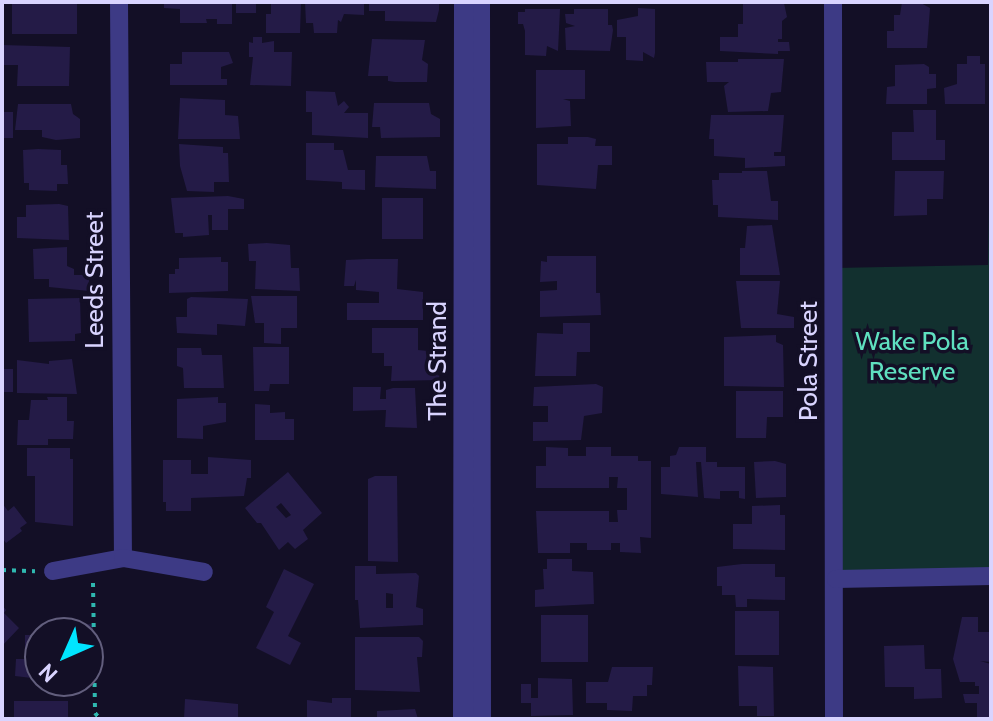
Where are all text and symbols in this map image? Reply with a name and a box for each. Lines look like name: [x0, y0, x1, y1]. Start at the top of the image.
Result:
street label: Leeds Street: [79, 211, 111, 349]
street label: The Strand: [422, 301, 454, 421]
street label: Pola Street: [793, 301, 825, 421]
park label: Wake Pola Reserve: [855, 326, 969, 388]
north arrow: [24, 617, 104, 697]
text: N: [33, 658, 63, 688]

